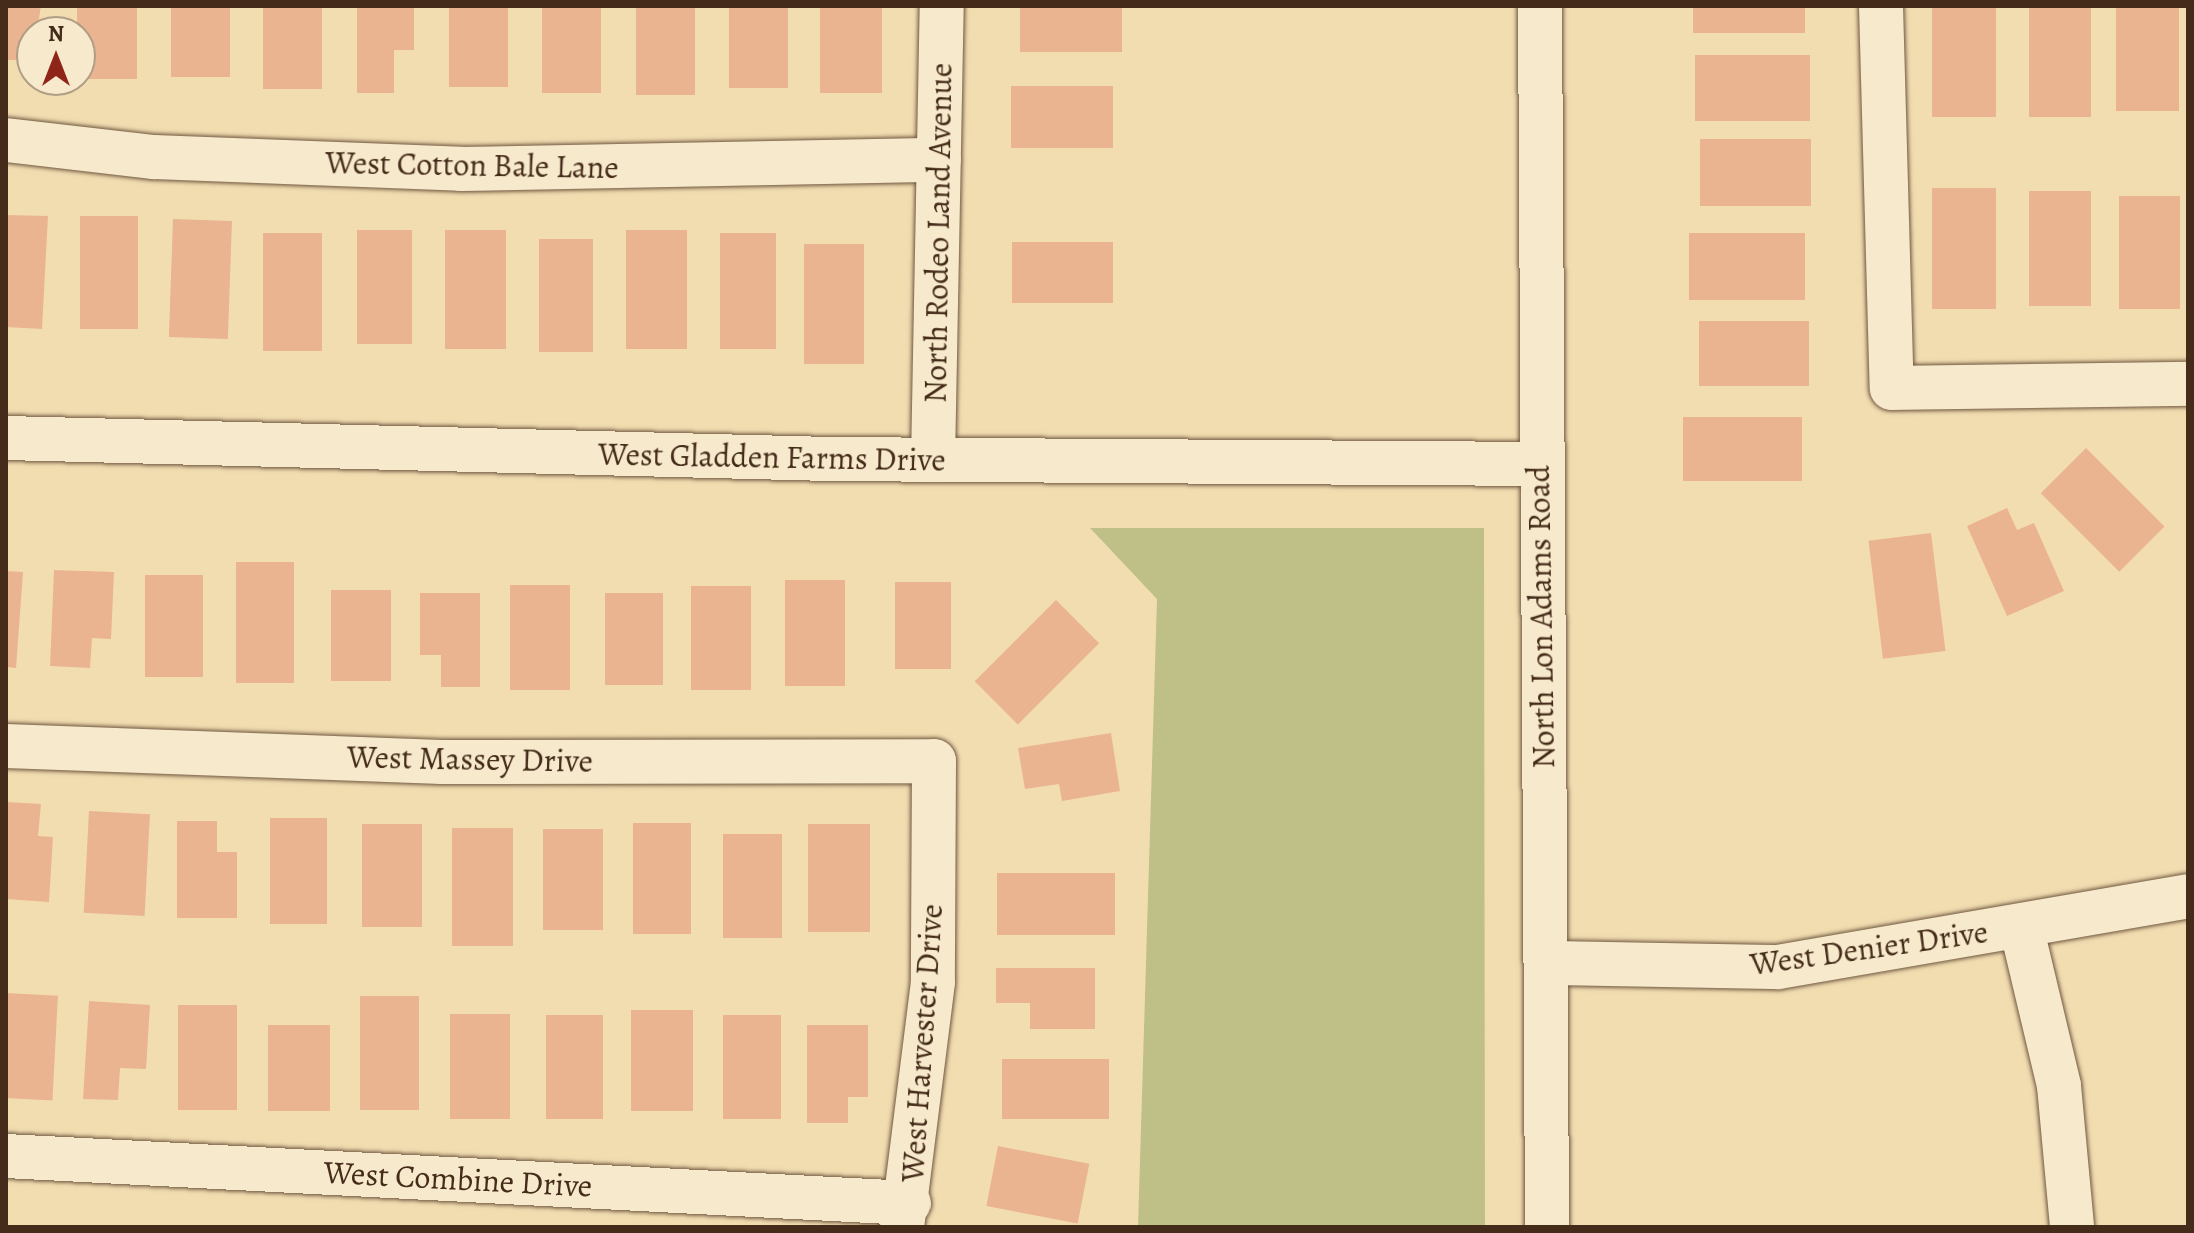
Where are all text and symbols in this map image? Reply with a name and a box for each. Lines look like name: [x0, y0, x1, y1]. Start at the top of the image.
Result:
north arrow: [16, 16, 96, 96]
text: N: [48, 19, 64, 49]
street label: North Rodeo Land Avenue: [916, 63, 960, 403]
street label: West Cotton Bale Lane: [325, 143, 619, 187]
street label: West Gladden Farms Drive: [598, 435, 946, 479]
street label: North Lon Adams Road: [1519, 465, 1563, 769]
street label: West Massey Drive: [347, 738, 593, 780]
street label: West Harvester Drive: [893, 903, 951, 1183]
street label: West Denier Drive: [1748, 912, 1990, 984]
street label: West Combine Drive: [323, 1153, 593, 1205]

